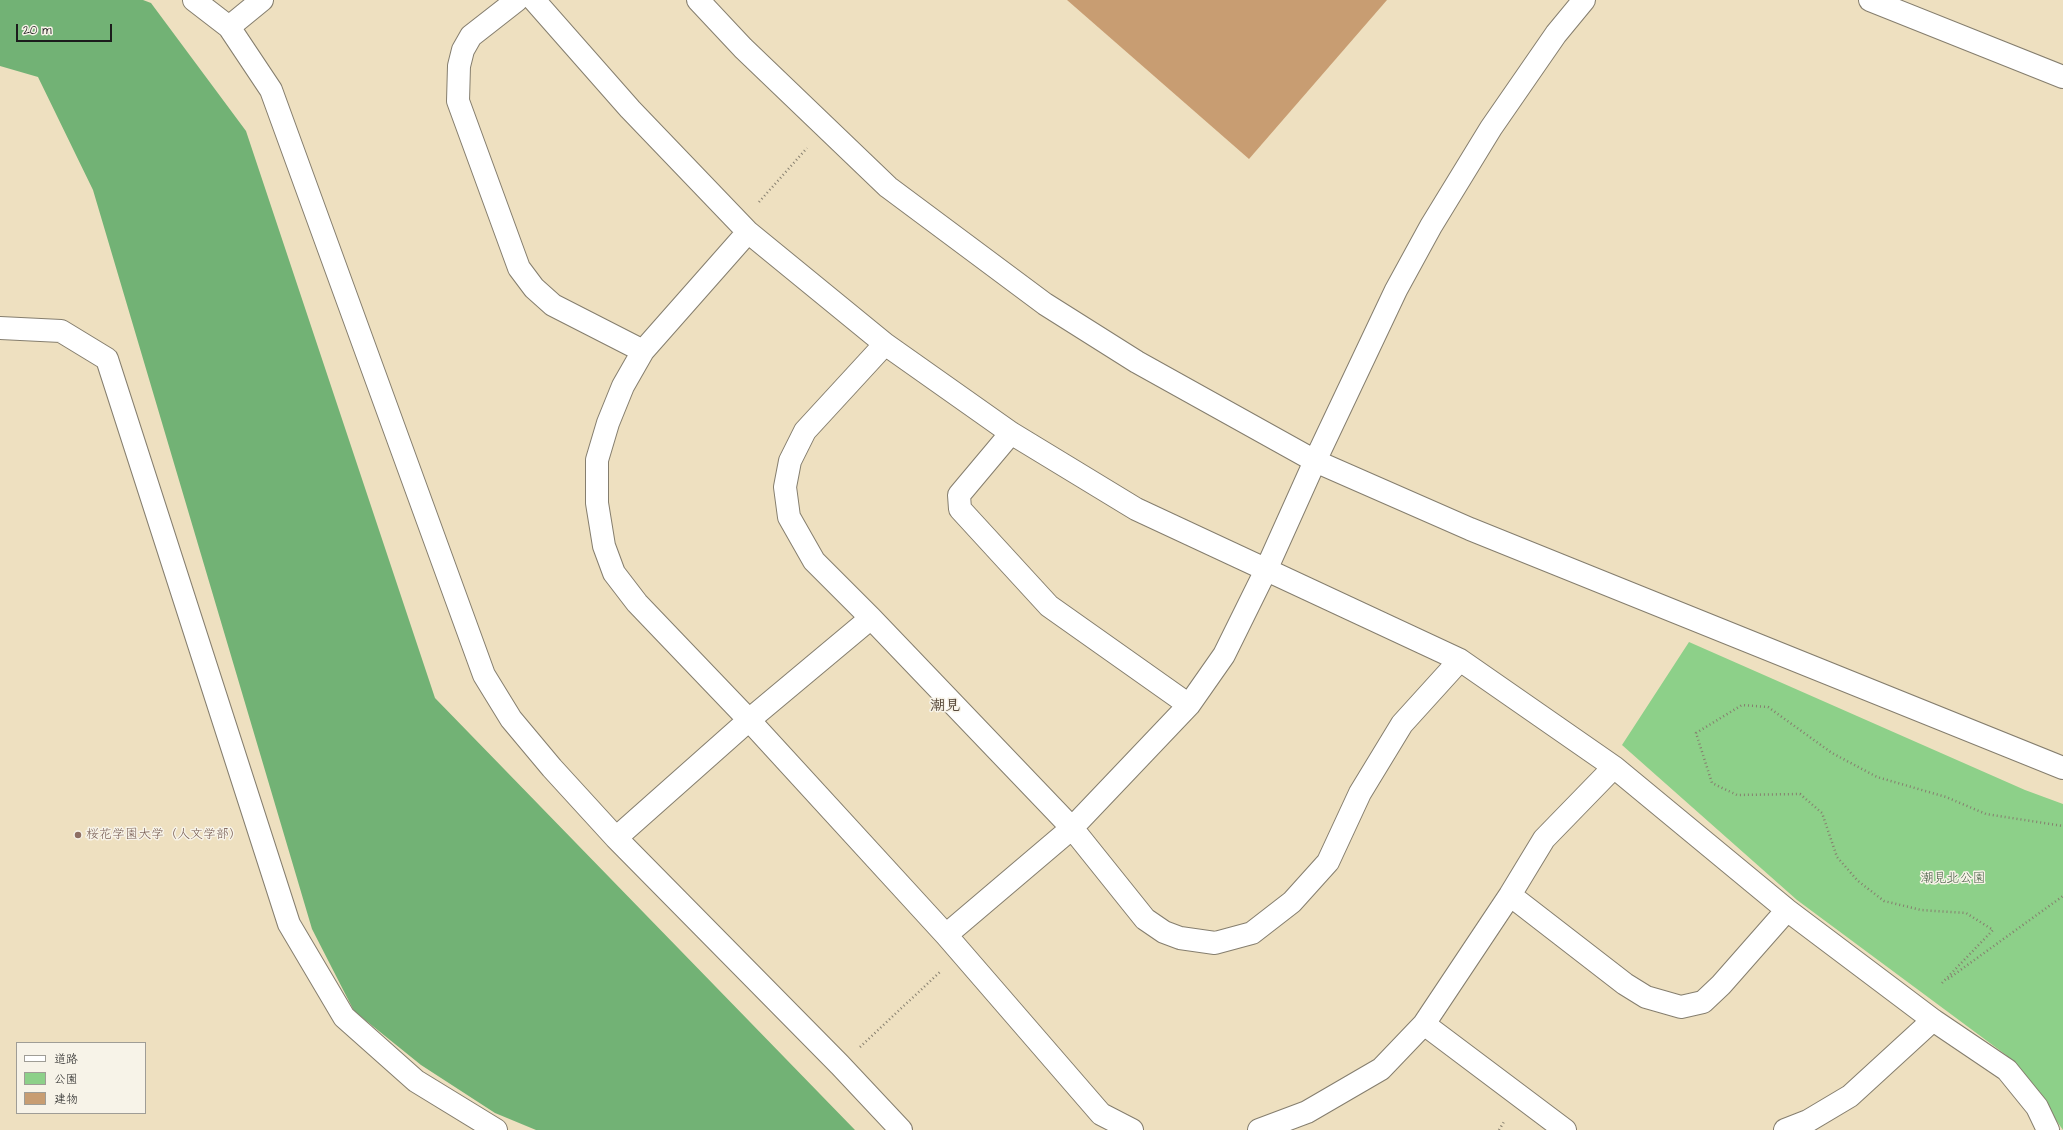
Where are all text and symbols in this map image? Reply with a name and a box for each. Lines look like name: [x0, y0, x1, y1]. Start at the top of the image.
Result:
scale bar: [18, 16, 114, 42]
text: 20 m: [23, 22, 52, 39]
district label: 潮見: [930, 698, 960, 716]
place label: 桜花学園大学（人文学部）: [86, 827, 242, 843]
marker: 桜花学園大学（人文学部）: [73, 830, 83, 840]
park label: 潮見北公園: [1921, 871, 1985, 887]
legend: [16, 1042, 146, 1114]
text: 道路: [54, 1051, 78, 1068]
text: 公園: [54, 1071, 78, 1088]
text: 建物: [54, 1091, 78, 1108]

